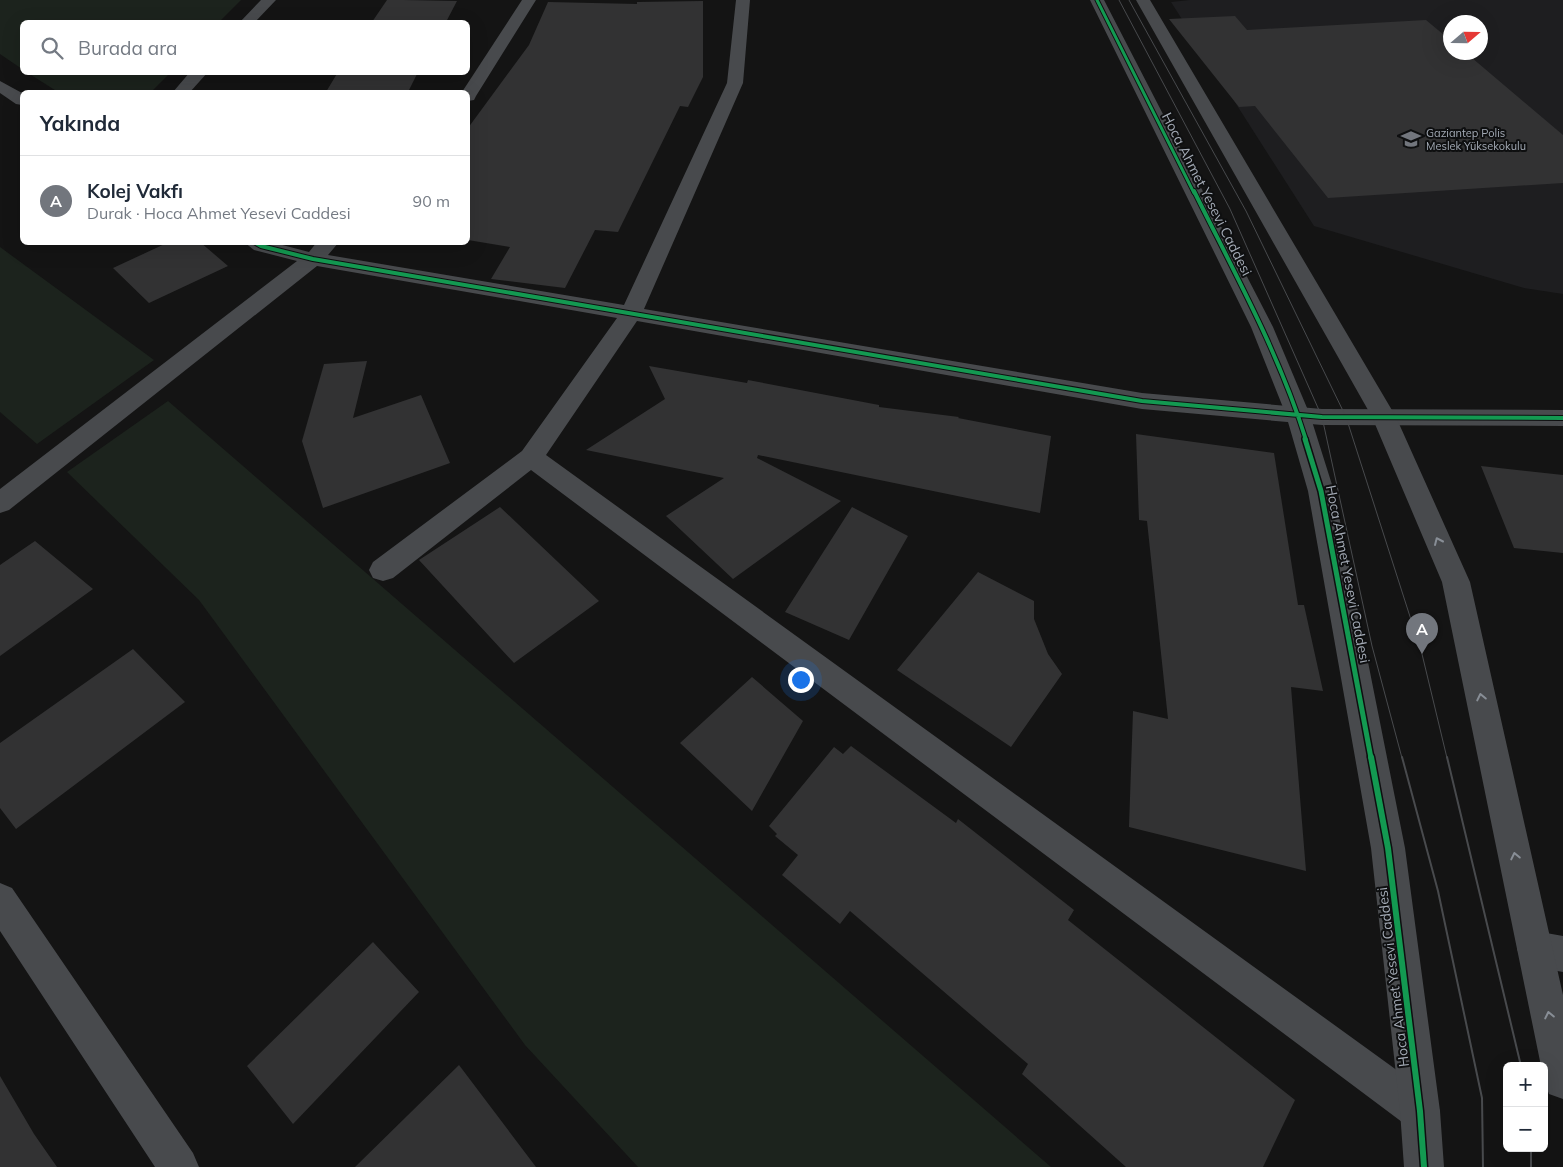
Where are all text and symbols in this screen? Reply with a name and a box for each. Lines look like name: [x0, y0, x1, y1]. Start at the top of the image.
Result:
north arrow: [1443, 15, 1488, 60]
search box: [20, 20, 470, 75]
icon: search: [38, 34, 66, 62]
text: Burada ara: [78, 36, 177, 60]
street label: Hoca Ahmet Yesevi Caddesi: [1158, 109, 1256, 279]
text: Yakında: [40, 110, 120, 136]
place label: Gaziantep Polis Meslek Yüksekokulu: [1426, 126, 1526, 153]
school or university icon: Gaziantep Polis Meslek Yüksekokulu: [1400, 128, 1422, 150]
text: Kolej Vakfı: [87, 179, 183, 203]
text: A: [50, 191, 62, 211]
text: 90 m: [413, 191, 450, 211]
text: Durak · Hoca Ahmet Yesevi Caddesi: [87, 203, 351, 223]
street label: Hoca Ahmet Yesevi Caddesi: [1322, 483, 1374, 665]
one-way arrow: [1434, 537, 1445, 546]
pin: A: [1406, 613, 1438, 654]
your location: [788, 667, 814, 693]
one-way arrow: [1476, 693, 1487, 702]
one-way arrow: [1510, 852, 1521, 860]
street label: Hoca Ahmet Yesevi Caddesi: [1373, 886, 1413, 1068]
one-way arrow: [1544, 1010, 1555, 1019]
map controls: [1503, 1062, 1548, 1152]
button: +: [1503, 1062, 1548, 1107]
button: −: [1503, 1107, 1548, 1152]

